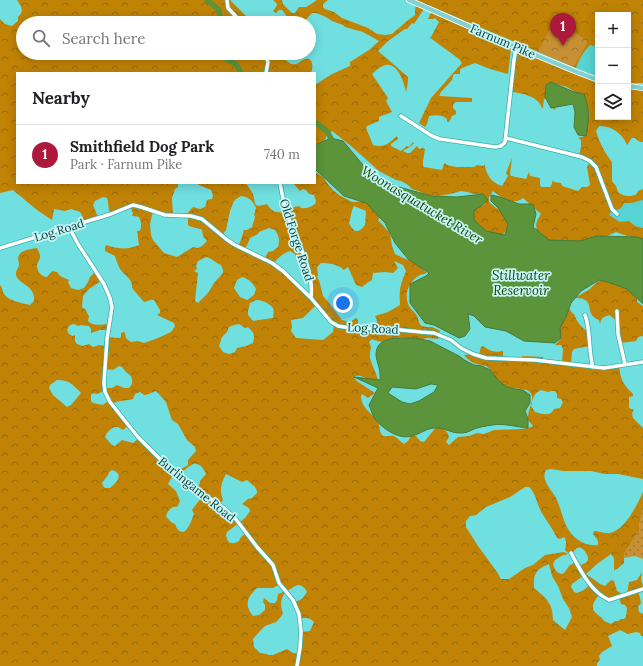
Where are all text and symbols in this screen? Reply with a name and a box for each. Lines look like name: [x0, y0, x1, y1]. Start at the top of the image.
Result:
map controls: [595, 12, 631, 120]
button: +: [595, 12, 631, 48]
pin: 1: [550, 13, 576, 46]
search box: [16, 16, 316, 60]
street label: Farnum Pike: [468, 21, 538, 62]
icon: search: [30, 27, 52, 49]
text: Search here: [62, 29, 145, 48]
button: −: [595, 48, 631, 84]
button: layers: [595, 84, 631, 120]
text: Nearby: [32, 87, 90, 109]
text: Smithfield Dog Park: [70, 137, 214, 156]
text: 1: [42, 146, 48, 163]
text: 740 m: [264, 146, 300, 163]
text: Park · Farnum Pike: [70, 156, 182, 173]
water label: Woonasquatucket River: [358, 162, 486, 248]
street label: Old Forge Road: [277, 197, 317, 283]
street label: Log Road: [32, 215, 86, 245]
water label: Stillwater Reservoir: [492, 267, 550, 299]
your location: [333, 293, 353, 313]
street label: Log Road: [347, 319, 399, 337]
street label: Burlingame Road: [155, 453, 239, 525]

